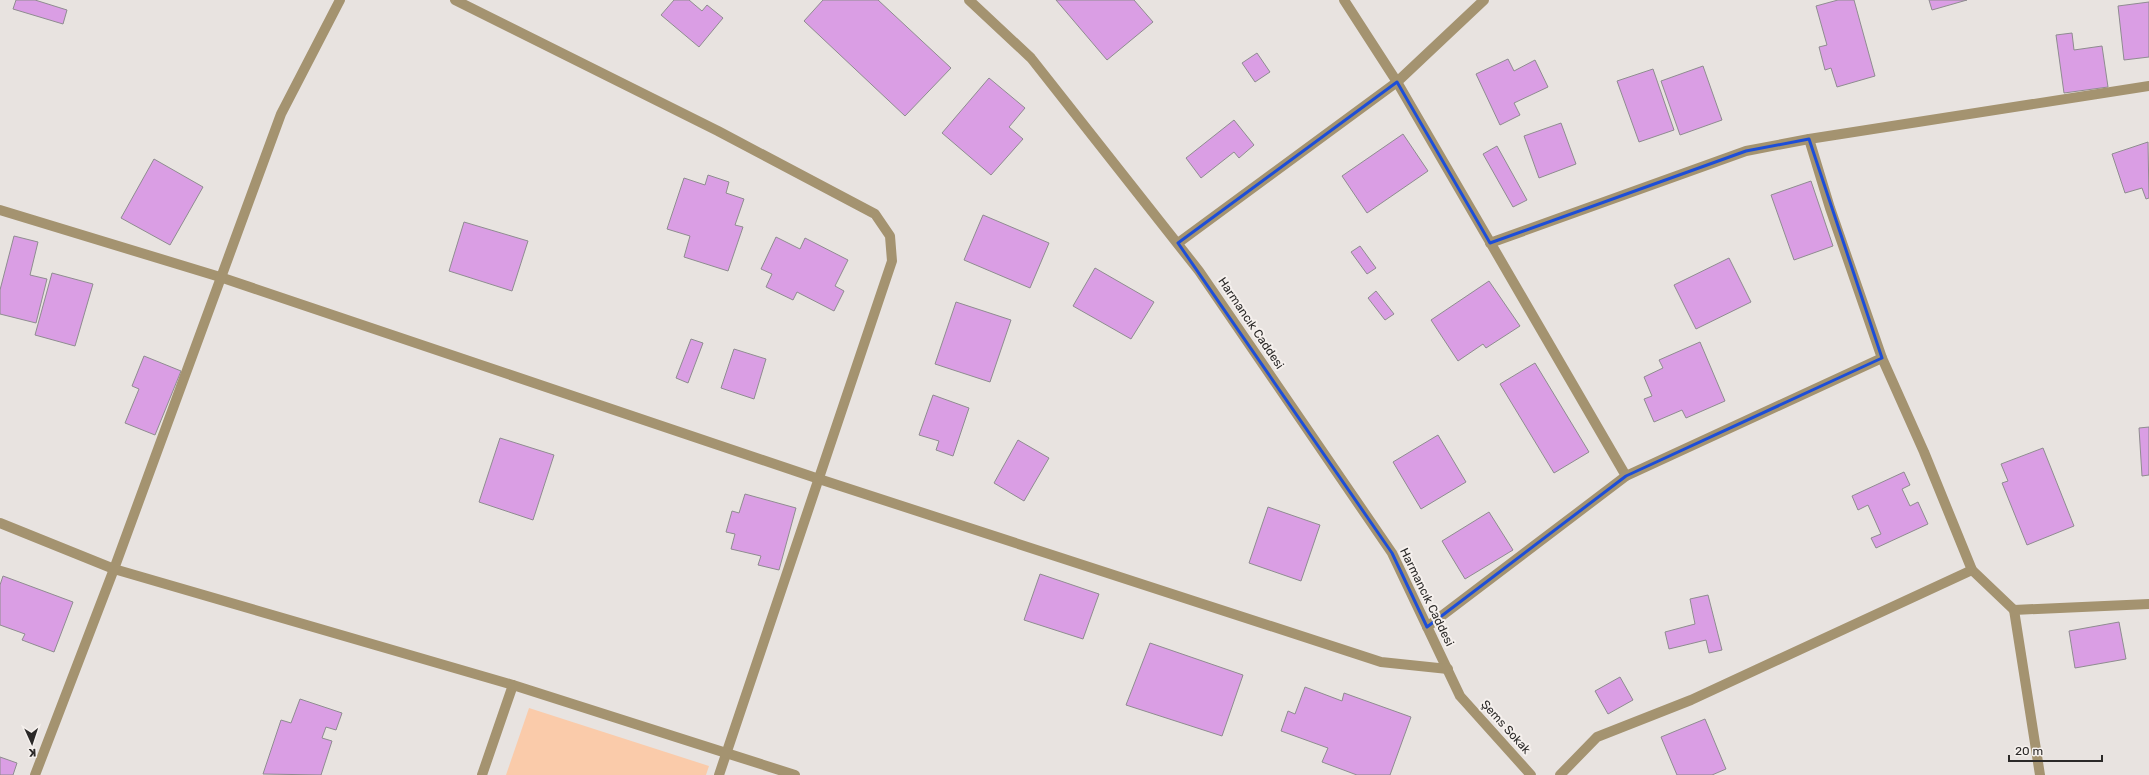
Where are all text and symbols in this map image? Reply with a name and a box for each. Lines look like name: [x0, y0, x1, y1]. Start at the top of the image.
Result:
street label: Harmancık Caddesi: [1215, 275, 1287, 372]
street label: Harmancık Caddesi: [1397, 546, 1457, 648]
street label: Şems Sokak: [1478, 697, 1534, 757]
north arrow: [12, 723, 52, 763]
scale bar: [2009, 737, 2102, 763]
text: 20 m: [2015, 744, 2043, 758]
text: K: [28, 746, 36, 759]

